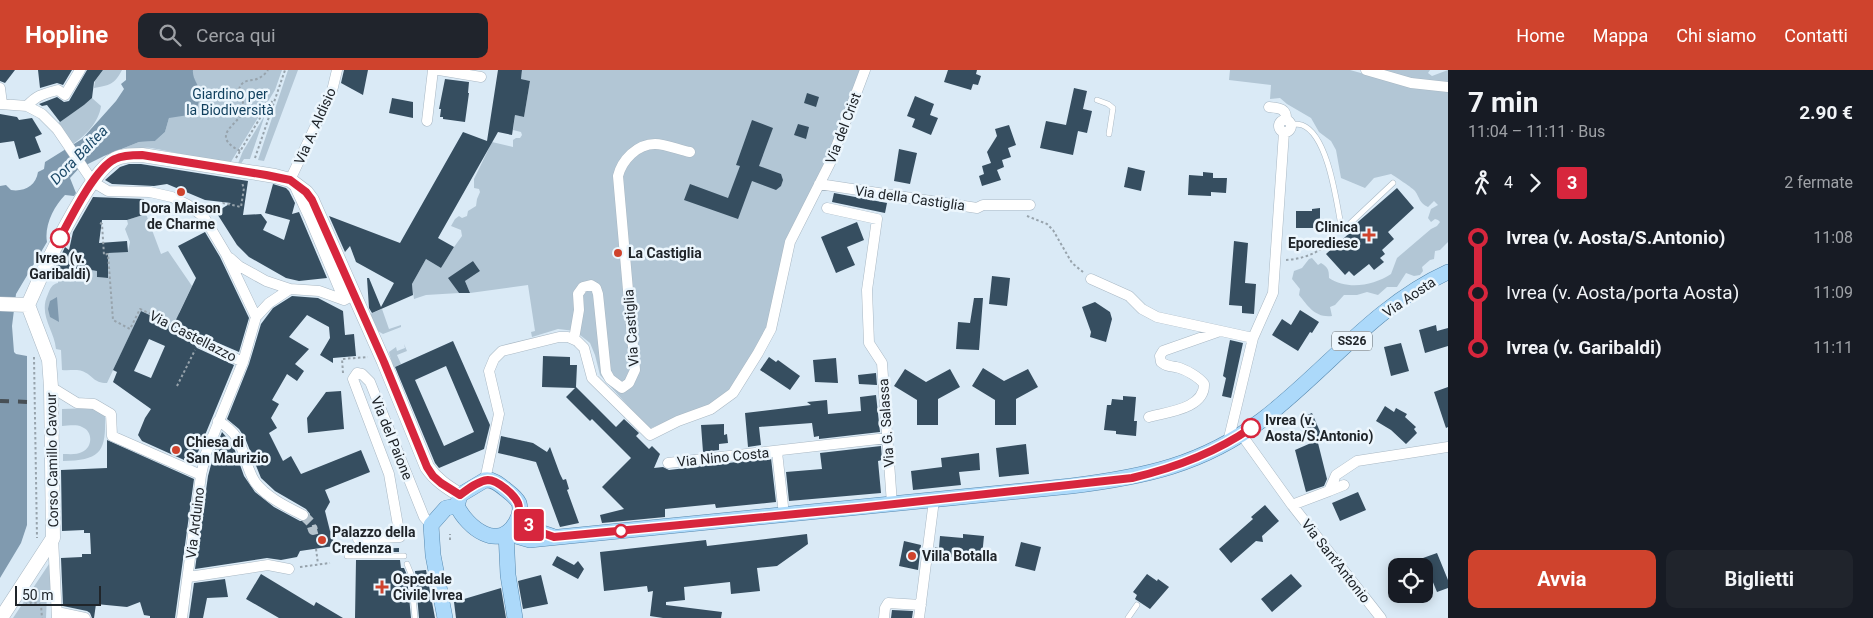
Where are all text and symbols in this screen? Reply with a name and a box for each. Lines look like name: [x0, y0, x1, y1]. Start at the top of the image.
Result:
search box: [138, 13, 488, 58]
text: Hopline: [25, 21, 108, 49]
icon: search: [156, 21, 184, 49]
text: Cerca qui: [196, 24, 276, 47]
text: Home: [1516, 25, 1565, 46]
text: Mappa: [1593, 25, 1648, 46]
text: Chi siamo: [1676, 25, 1756, 46]
text: Contatti: [1784, 25, 1848, 46]
street label: Via A. Aldisio: [291, 85, 339, 167]
park label: Giardino per la Biodiversità: [186, 86, 274, 118]
text: 7 min: [1468, 86, 1538, 119]
street label: Via del Crist: [822, 90, 864, 166]
text: 2.90 €: [1799, 101, 1853, 124]
water label: Dora Baltea: [46, 122, 112, 188]
text: 11:04 – 11:11 · Bus: [1468, 122, 1605, 141]
icon: walk: [1468, 169, 1496, 197]
icon: forward: [1521, 169, 1549, 197]
text: 3: [1567, 172, 1577, 193]
text: 4: [1504, 173, 1513, 192]
text: 2 fermate: [1784, 173, 1853, 192]
street label: Via della Castiglia: [854, 182, 966, 214]
marker: Dora Maison de Charme: [175, 186, 187, 198]
place label: Dora Maison de Charme: [141, 200, 221, 232]
place label: Clinica Eporediese: [1288, 219, 1358, 251]
text: Ivrea (v. Aosta/S.Antonio): [1506, 226, 1725, 249]
marker: Ivrea (v. Garibaldi): [50, 228, 70, 248]
marker: Clinica Eporediese: [1362, 228, 1376, 242]
text: 11:08: [1813, 228, 1853, 247]
place label: La Castiglia: [628, 245, 702, 261]
marker: La Castiglia: [612, 247, 624, 259]
place label: Ivrea (v. Garibaldi): [29, 250, 91, 283]
street label: Via Aosta: [1380, 274, 1438, 320]
text: Ivrea (v. Aosta/porta Aosta): [1506, 281, 1739, 304]
text: 11:09: [1813, 283, 1853, 302]
street label: Via Castiglia: [620, 289, 642, 367]
street label: Via Castellazzo: [147, 307, 239, 365]
road number: SS26: [1332, 332, 1372, 350]
text: Ivrea (v. Garibaldi): [1506, 336, 1662, 359]
text: 11:11: [1813, 338, 1853, 357]
street label: Via G. Salassa: [875, 378, 897, 468]
street label: Corso Camillo Cavour: [43, 392, 61, 528]
street label: Via del Paione: [368, 394, 416, 482]
place label: Ivrea (v. Aosta/S.Antonio): [1265, 412, 1373, 445]
marker: Ivrea (v. Aosta/S.Antonio): [1241, 418, 1261, 438]
place label: Chiesa di San Maurizio: [186, 434, 269, 466]
marker: Chiesa di San Maurizio: [170, 444, 182, 456]
street label: Via Nino Costa: [676, 444, 770, 470]
street label: Via Arduino: [183, 486, 207, 560]
line badge: 3: [513, 509, 545, 541]
text: 3: [524, 514, 534, 535]
street label: Via Sant'Antonio: [1298, 516, 1374, 606]
place label: Palazzo della Credenza: [332, 524, 416, 556]
unlabelled marker: [614, 524, 628, 538]
marker: Palazzo della Credenza: [316, 534, 328, 546]
place label: Villa Botalla: [922, 548, 998, 564]
marker: Villa Botalla: [906, 550, 918, 562]
button: Avvia: [1468, 550, 1656, 608]
button: Biglietti: [1666, 550, 1853, 608]
map controls: [1388, 558, 1433, 603]
button: locate: [1388, 558, 1433, 603]
place label: Ospedale Civile Ivrea: [393, 571, 463, 603]
marker: Ospedale Civile Ivrea: [375, 580, 389, 594]
scale bar: [15, 583, 101, 606]
text: 50 m: [22, 587, 54, 603]

